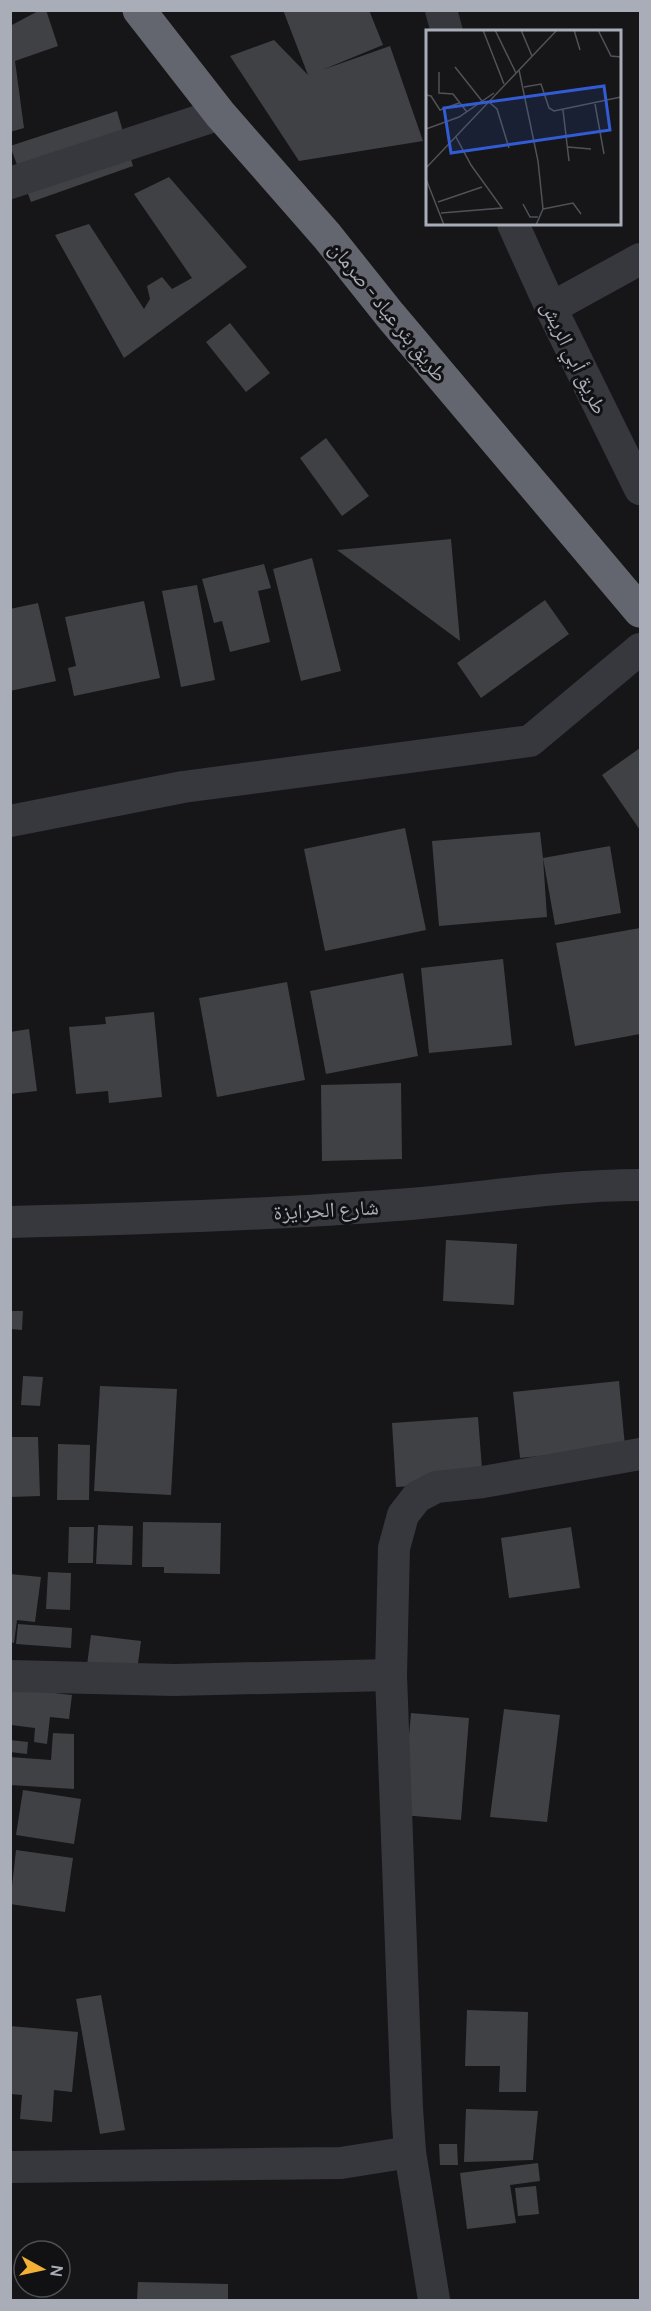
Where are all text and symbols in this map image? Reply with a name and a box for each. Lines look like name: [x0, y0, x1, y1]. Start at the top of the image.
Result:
inset map: [426, 30, 621, 225]
street label: طريق بئر عياد - صرمان: [324, 235, 454, 387]
street label: طريق أبي الريش: [532, 296, 615, 420]
street label: شارع الحرايزة: [273, 1192, 379, 1226]
north arrow: [12, 2239, 72, 2299]
text: N: [45, 2264, 69, 2278]

